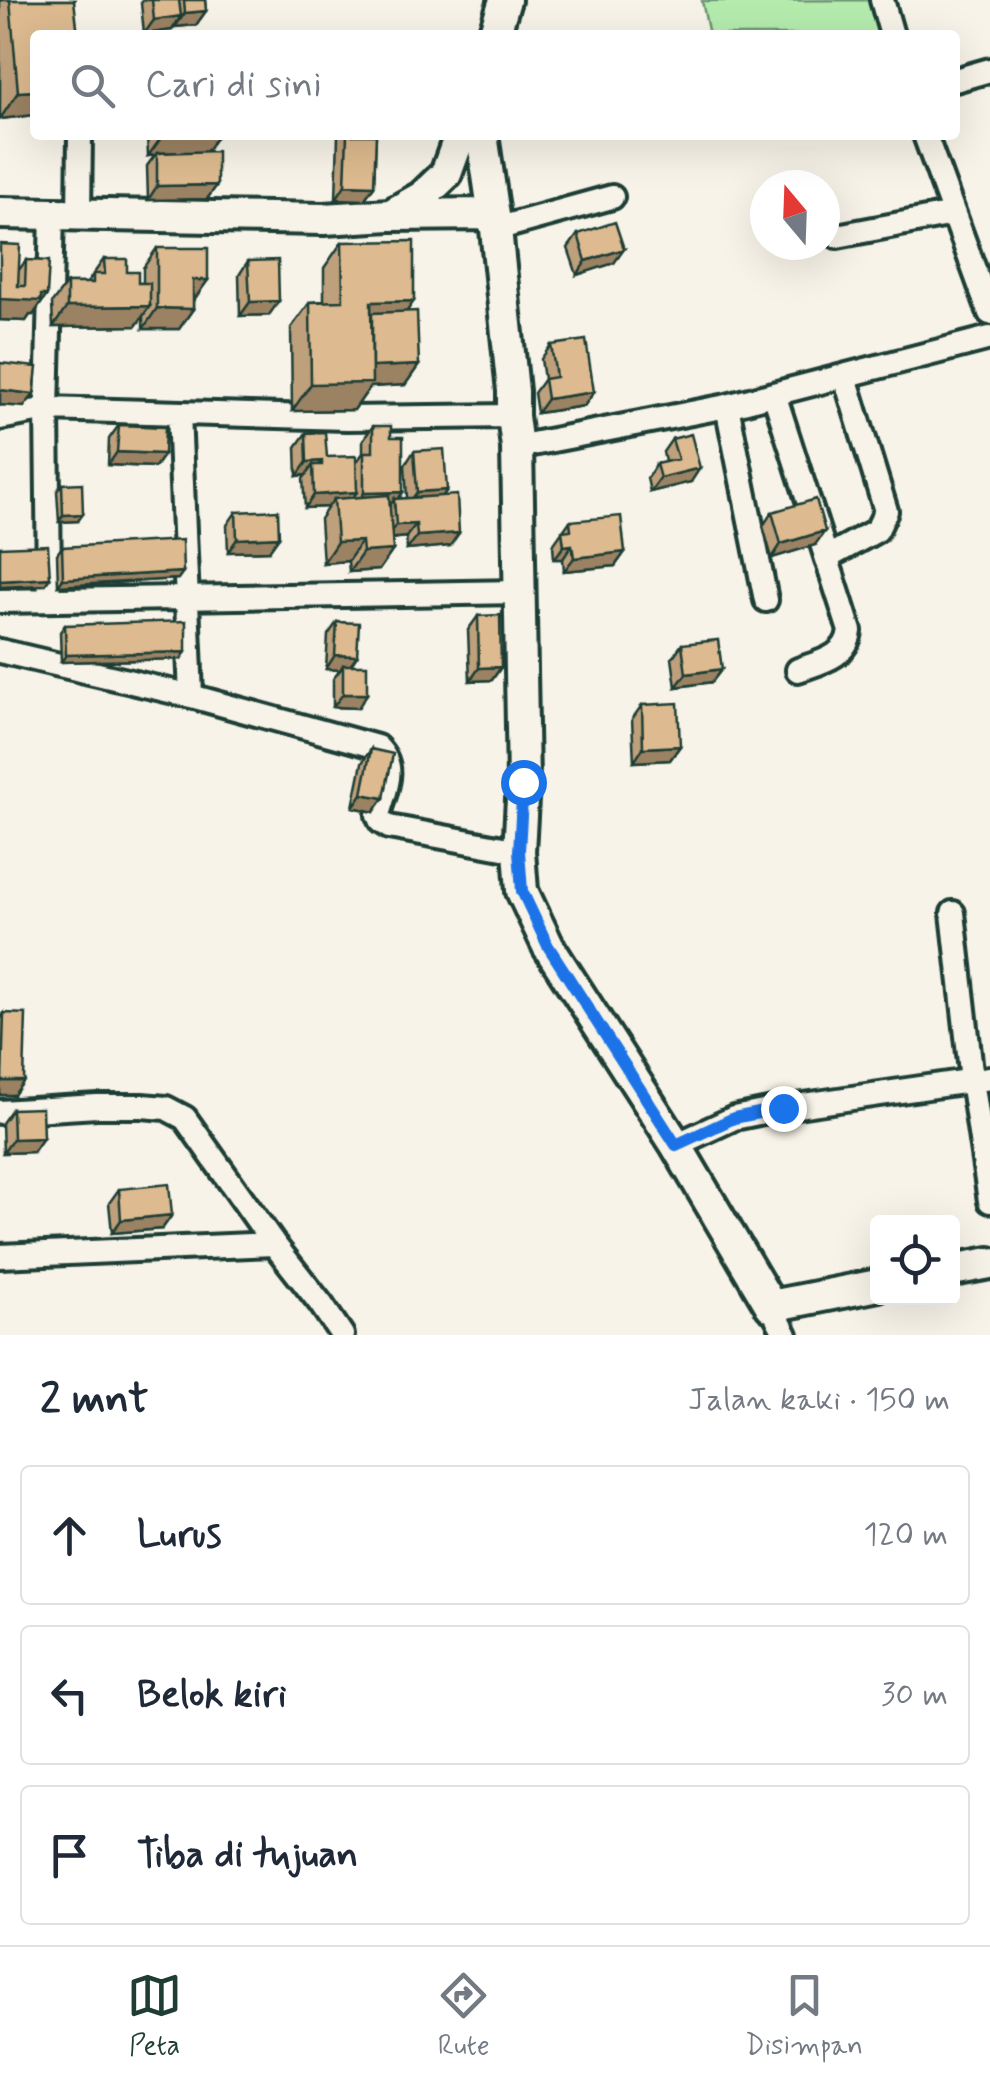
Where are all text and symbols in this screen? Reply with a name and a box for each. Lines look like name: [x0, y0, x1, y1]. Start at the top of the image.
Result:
search box: [30, 30, 960, 140]
icon: search: [65, 58, 120, 113]
text: Cari di sini: [145, 61, 322, 110]
north arrow: [750, 170, 840, 260]
route start: [501, 760, 547, 806]
route end: [761, 1086, 807, 1132]
map controls: [870, 1215, 960, 1305]
button: locate: [870, 1215, 960, 1305]
text: 2 mnt: [40, 1373, 148, 1428]
text: Jalan kaki · 150 m: [688, 1379, 950, 1421]
icon: ahead: [42, 1508, 97, 1563]
text: Lurus: [137, 1511, 221, 1560]
text: 120 m: [863, 1514, 948, 1556]
icon: left: [42, 1668, 97, 1723]
text: Belok kiri: [137, 1671, 287, 1720]
text: 30 m: [881, 1674, 948, 1716]
icon: arrive: [42, 1828, 97, 1883]
text: Tiba di tujuan: [137, 1831, 358, 1880]
tab: Peta: [127, 1968, 182, 2065]
tab: Rute: [436, 1968, 491, 2065]
tab: Disimpan: [745, 1968, 863, 2065]

